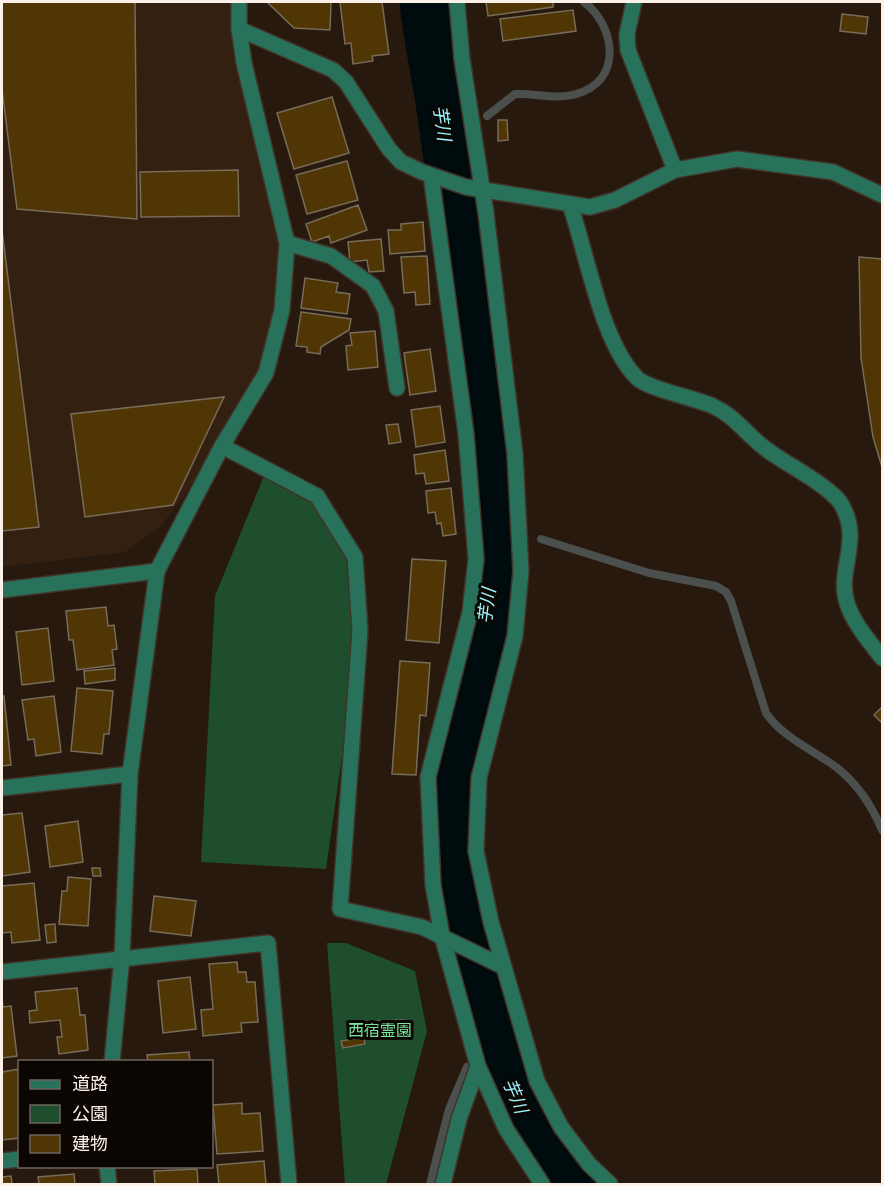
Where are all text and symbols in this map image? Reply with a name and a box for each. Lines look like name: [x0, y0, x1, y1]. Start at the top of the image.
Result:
water label: 芋川: [428, 104, 457, 144]
water label: 芋川: [473, 585, 501, 625]
park label: 西宿霊園: [348, 1020, 412, 1042]
legend: [18, 1060, 213, 1168]
text: 道路: [72, 1072, 108, 1096]
water label: 芋川: [497, 1075, 534, 1119]
text: 公園: [72, 1102, 108, 1126]
text: 建物: [72, 1132, 108, 1156]

